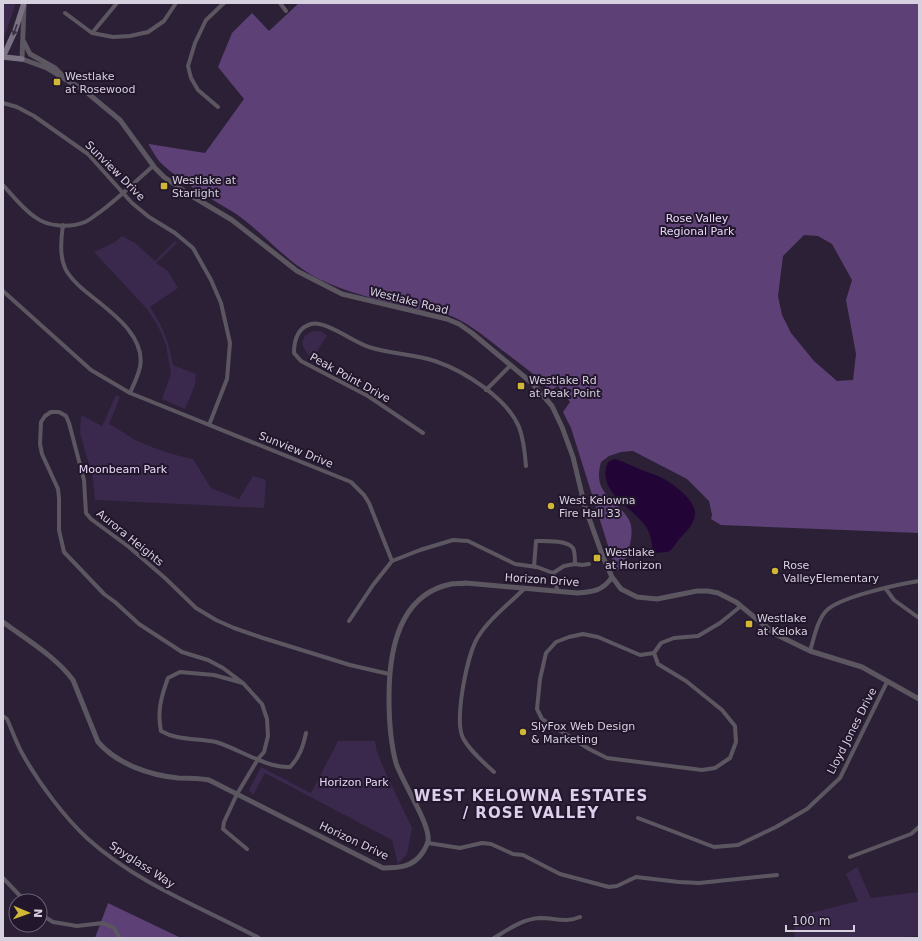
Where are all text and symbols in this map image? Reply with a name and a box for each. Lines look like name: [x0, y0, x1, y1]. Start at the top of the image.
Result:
one-way arrow: [11, 25, 17, 37]
place label: Westlake at Rosewood: [65, 70, 135, 96]
marker: Westlake at Rosewood: [52, 77, 62, 87]
street label: Sunview Drive: [82, 138, 148, 204]
place label: Westlake at Starlight: [172, 174, 237, 200]
marker: Westlake at Starlight: [159, 181, 169, 191]
park label: Rose Valley Regional Park: [660, 212, 735, 238]
street label: Westlake Road: [368, 285, 450, 317]
street label: Peak Point Drive: [308, 351, 393, 406]
place label: Westlake Rd at Peak Point: [529, 374, 601, 400]
marker: Westlake Rd at Peak Point: [516, 381, 526, 391]
street label: Sunview Drive: [257, 429, 335, 471]
park label: Moonbeam Park: [79, 463, 168, 476]
place label: West Kelowna Fire Hall 33: [559, 494, 635, 520]
marker: West Kelowna Fire Hall 33: [546, 501, 556, 511]
street label: Aurora Heights: [94, 507, 166, 569]
place label: Westlake at Horizon: [605, 546, 662, 572]
marker: Westlake at Horizon: [592, 553, 602, 563]
place label: Rose ValleyElementary: [783, 559, 880, 585]
marker: Rose ValleyElementary: [770, 566, 780, 576]
street label: Horizon Drive: [504, 571, 580, 589]
place label: Westlake at Keloka: [757, 612, 808, 638]
marker: Westlake at Keloka: [744, 619, 754, 629]
street label: Lloyd Jones Drive: [825, 685, 879, 776]
place label: SlyFox Web Design & Marketing: [531, 720, 635, 746]
marker: SlyFox Web Design & Marketing: [518, 727, 528, 737]
park label: Horizon Park: [319, 776, 389, 789]
district label: WEST KELOWNA ESTATES / ROSE VALLEY: [414, 787, 648, 822]
street label: Horizon Drive: [317, 819, 391, 863]
street label: Spyglass Way: [107, 839, 178, 891]
north arrow: [8, 893, 48, 933]
scale bar: [786, 907, 854, 933]
text: N: [31, 908, 44, 918]
text: 100 m: [792, 914, 830, 928]

